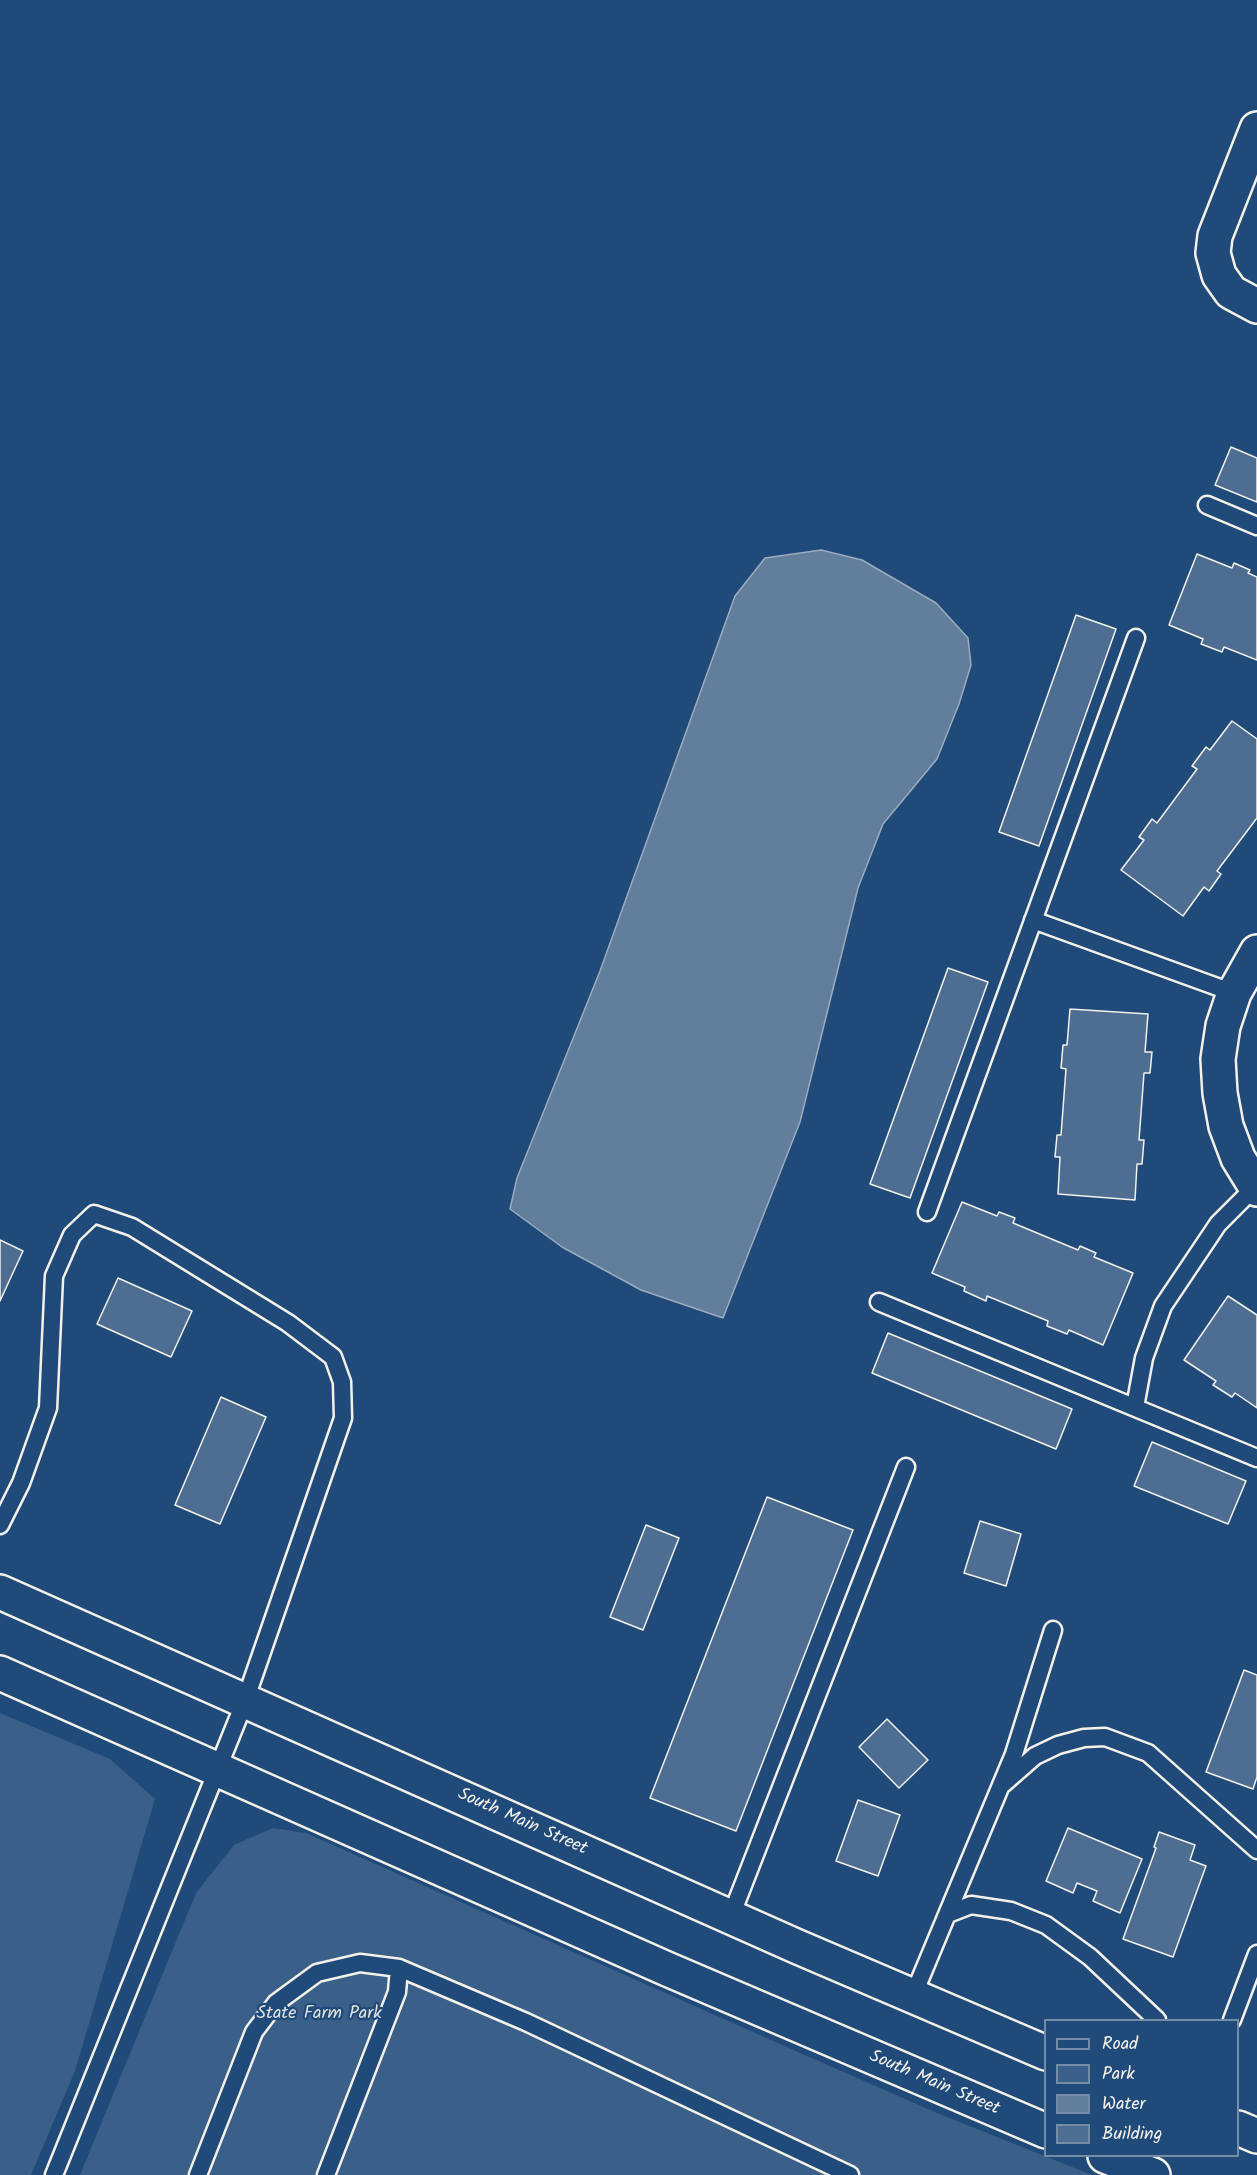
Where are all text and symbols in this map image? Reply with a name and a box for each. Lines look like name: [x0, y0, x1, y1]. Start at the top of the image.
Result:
street label: South Main Street: [454, 1785, 590, 1861]
park label: State Farm Park: [256, 2004, 382, 2026]
legend: [1044, 2019, 1239, 2157]
text: Road: [1102, 2030, 1138, 2059]
street label: South Main Street: [866, 2047, 1002, 2121]
text: Park: [1102, 2060, 1135, 2089]
text: Water: [1102, 2090, 1146, 2119]
text: Building: [1102, 2120, 1162, 2149]

